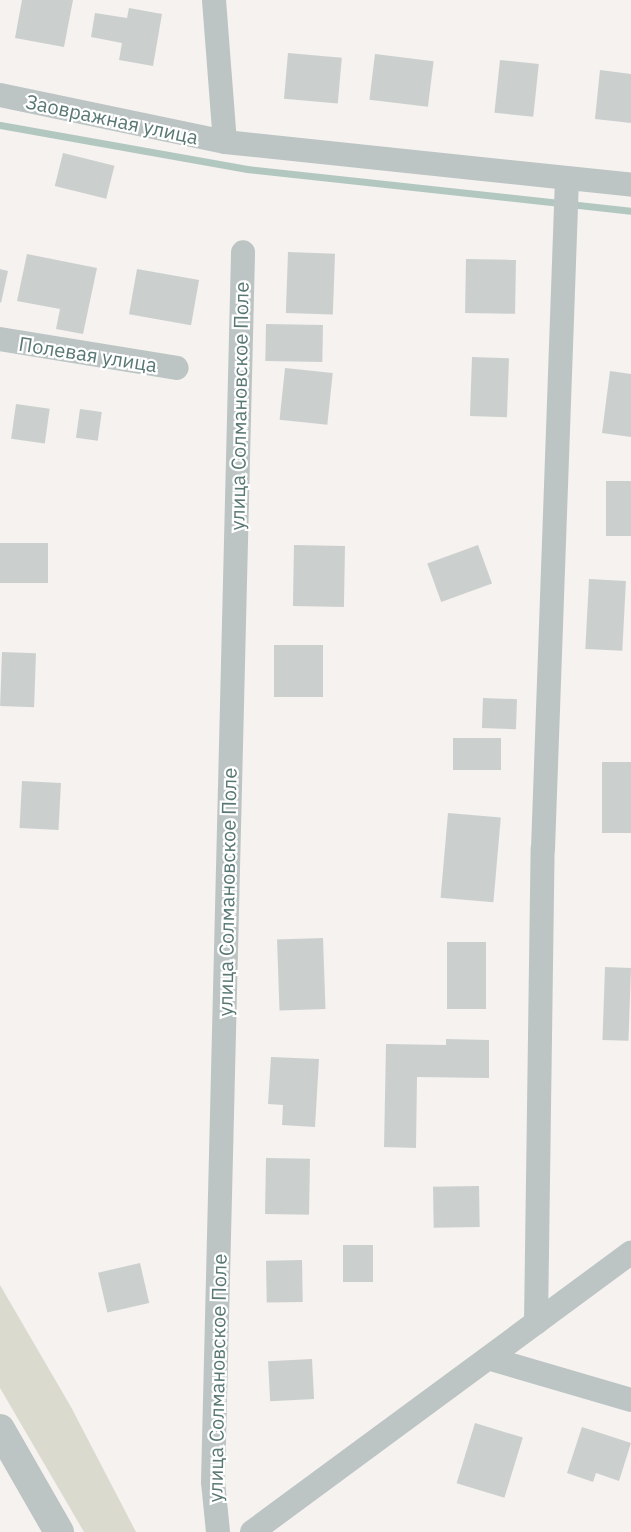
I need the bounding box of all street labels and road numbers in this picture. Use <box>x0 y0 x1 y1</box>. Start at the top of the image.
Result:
street label: Заовражная улица <box>24 89 200 149</box>
street label: улица Солмановское Поле <box>225 282 253 530</box>
street label: Полевая улица <box>17 331 159 377</box>
street label: улица Солмановское Поле <box>213 768 241 1016</box>
street label: улица Солмановское Поле <box>203 1254 231 1502</box>

